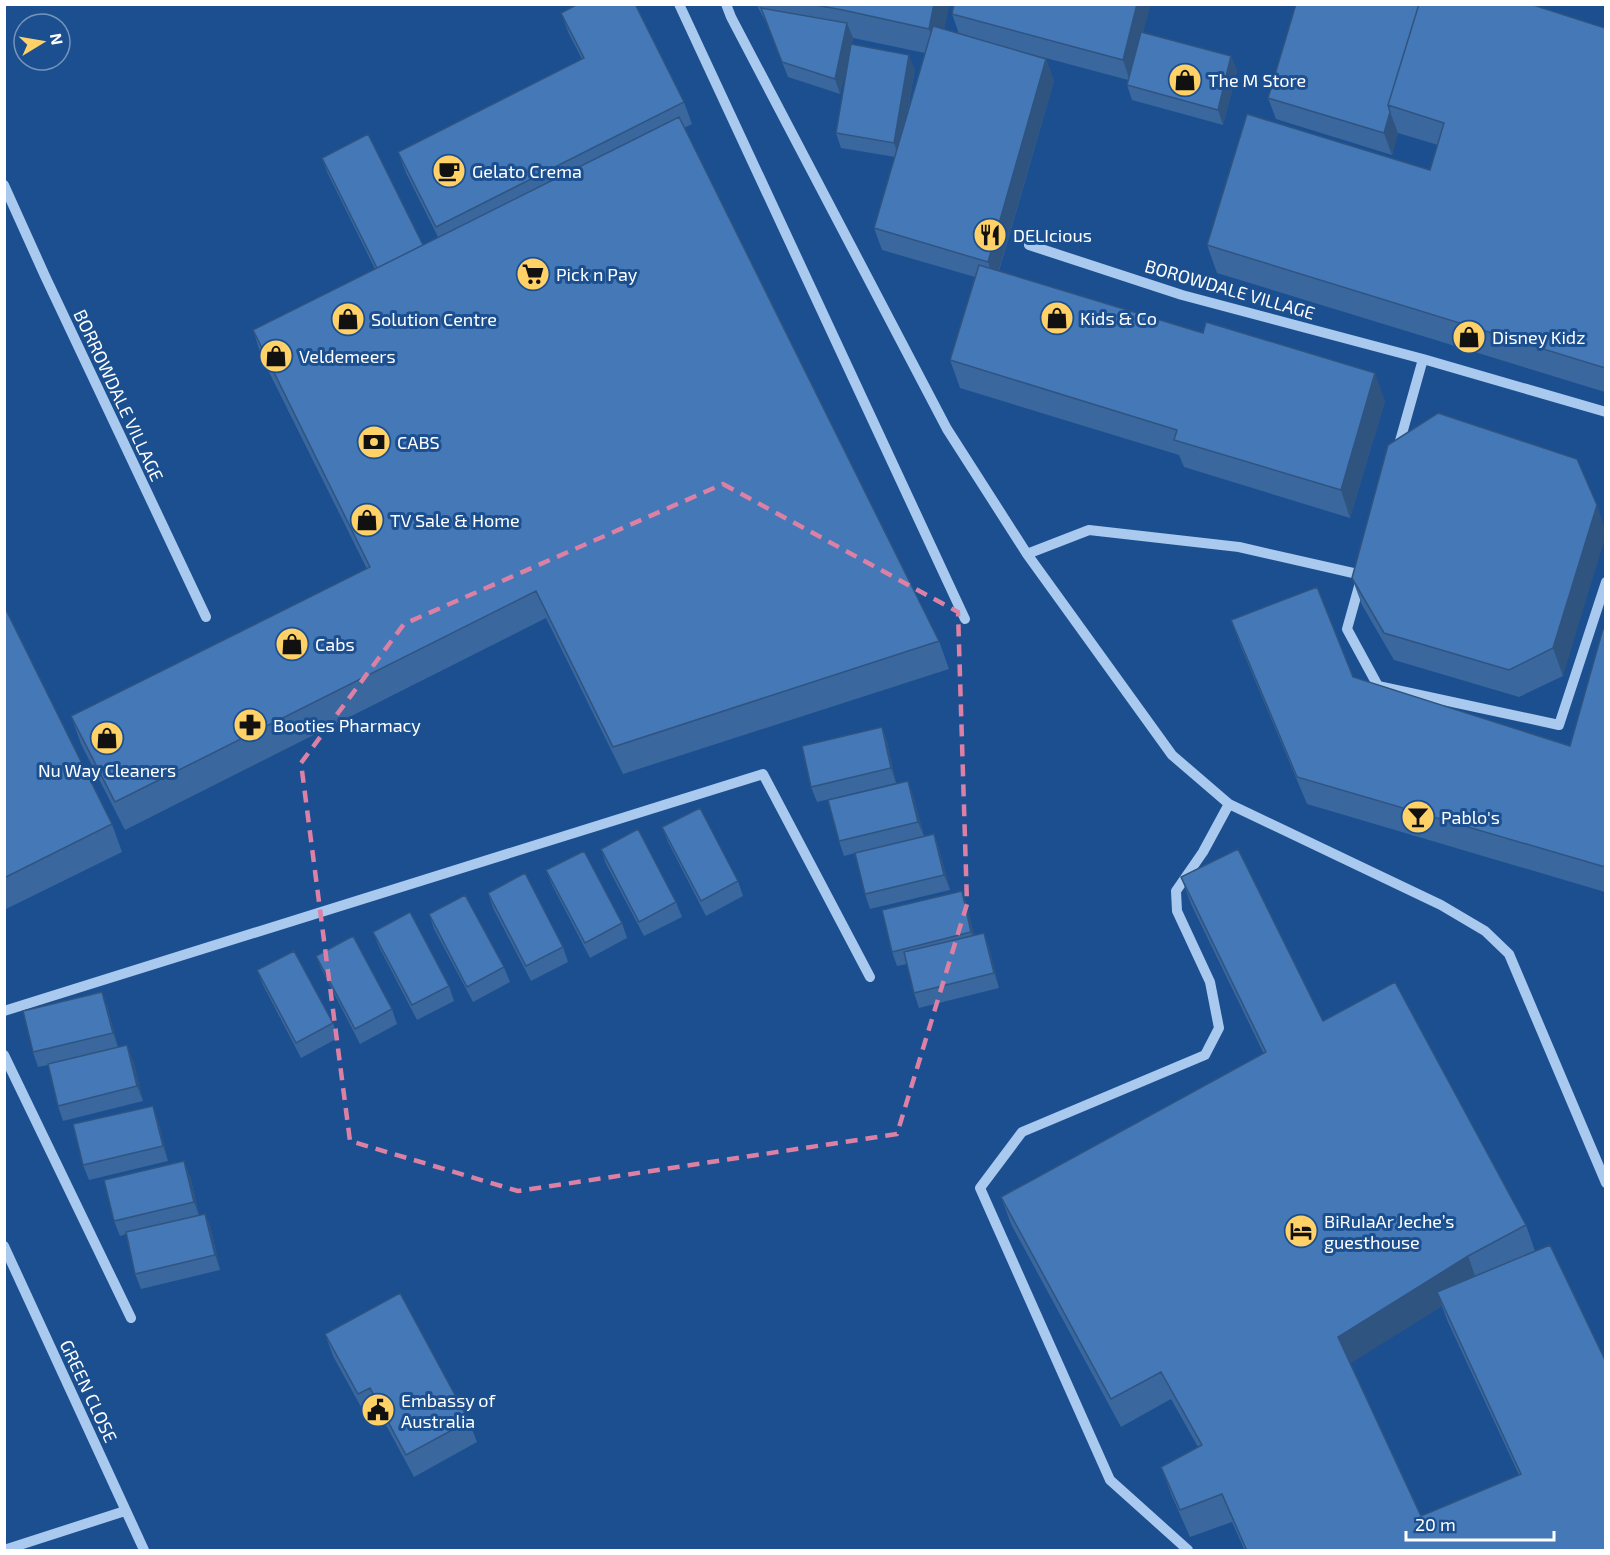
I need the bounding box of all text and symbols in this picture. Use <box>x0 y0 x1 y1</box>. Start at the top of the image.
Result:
north arrow <box>12 12 72 72</box>
text: N <box>47 32 68 47</box>
shop icon: The M Store <box>1167 62 1203 98</box>
place label: The M Store <box>1208 69 1306 91</box>
cafe icon: Gelato Crema <box>431 153 467 189</box>
place label: Gelato Crema <box>472 160 582 182</box>
restaurant icon: DELIcious <box>972 217 1008 253</box>
place label: DELIcious <box>1013 224 1092 246</box>
street label: BOROWDALE VILLAGE <box>1142 254 1318 324</box>
supermarket icon: Pick n Pay <box>515 256 551 292</box>
place label: Pick n Pay <box>556 263 638 285</box>
shop icon: Kids & Co <box>1039 300 1075 336</box>
shop icon: Solution Centre <box>330 301 366 337</box>
street label: BORROWDALE VILLAGE <box>69 306 169 484</box>
place label: Kids & Co <box>1080 307 1157 329</box>
place label: Solution Centre <box>371 308 497 330</box>
shop icon: Disney Kidz <box>1451 319 1487 355</box>
place label: Disney Kidz <box>1492 326 1585 348</box>
shop icon: Veldemeers <box>258 338 294 374</box>
place label: Veldemeers <box>299 345 396 367</box>
bank icon: CABS <box>356 424 392 460</box>
place label: CABS <box>397 431 440 453</box>
shop icon: TV Sale & Home <box>349 502 385 538</box>
place label: TV Sale & Home <box>390 509 520 531</box>
shop icon: Cabs <box>274 626 310 662</box>
place label: Cabs <box>315 633 355 655</box>
pharmacy icon: Booties Pharmacy <box>232 707 268 743</box>
place label: Booties Pharmacy <box>273 714 421 736</box>
shop icon: Nu Way Cleaners <box>89 720 125 756</box>
place label: Nu Way Cleaners <box>38 759 176 781</box>
bar icon: Pablo's <box>1400 799 1436 835</box>
place label: Pablo's <box>1441 806 1500 828</box>
place label: BiRuIaAr Jeche’s guesthouse <box>1324 1210 1455 1253</box>
hotel icon: BiRuIaAr Jeche’s guesthouse <box>1283 1213 1319 1249</box>
street label: GREEN CLOSE <box>56 1336 122 1446</box>
place label: Embassy of Australia <box>401 1389 497 1432</box>
public building icon: Embassy of Australia <box>360 1392 396 1428</box>
scale bar <box>1406 1504 1554 1542</box>
text: 20 m <box>1415 1513 1456 1535</box>

